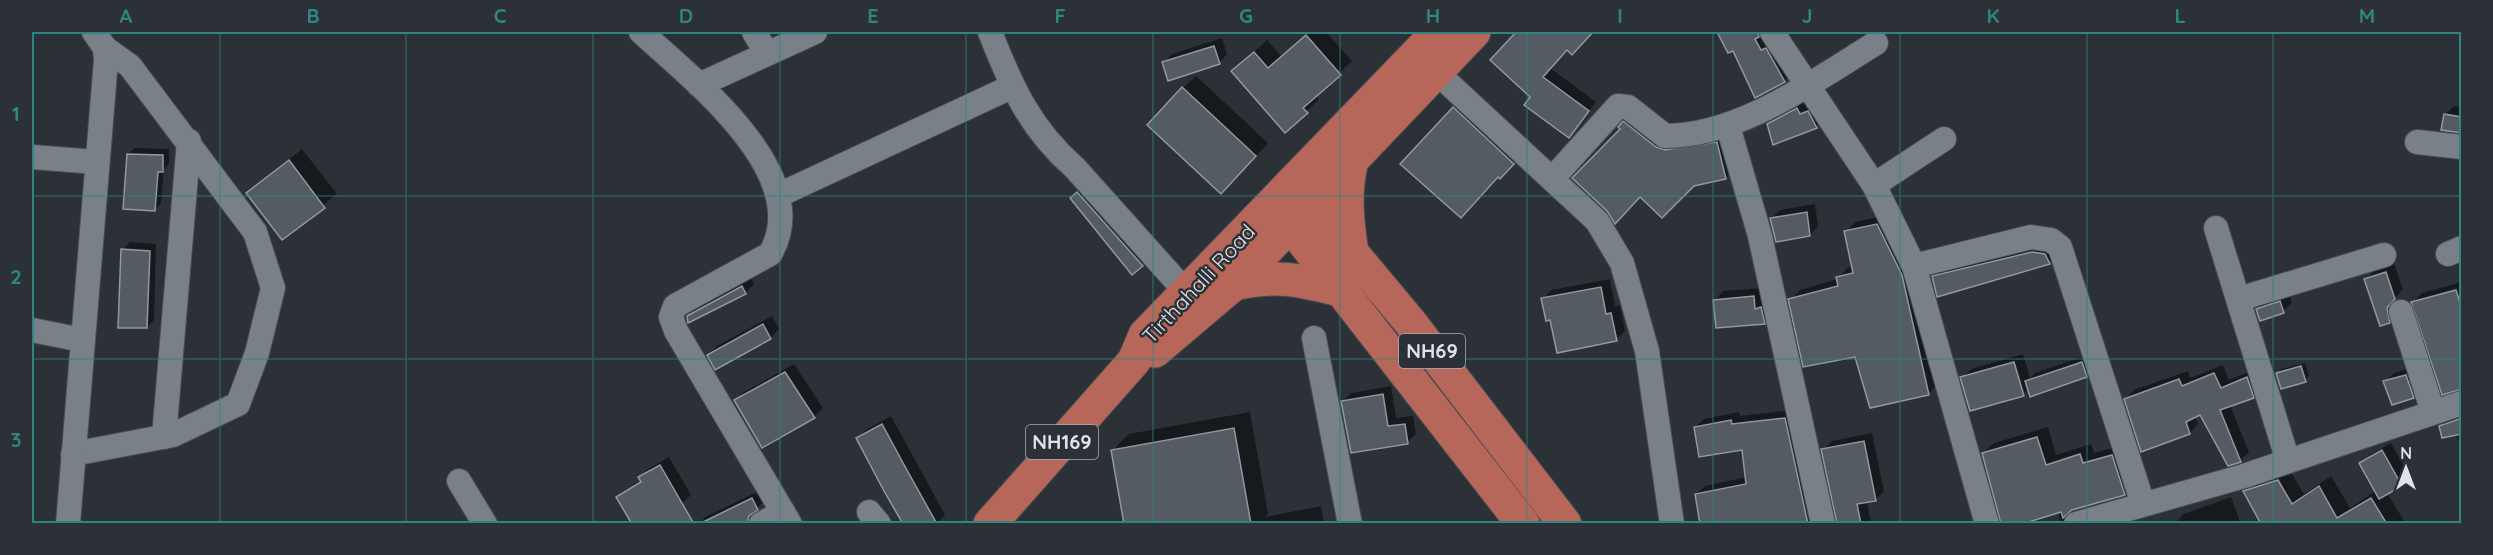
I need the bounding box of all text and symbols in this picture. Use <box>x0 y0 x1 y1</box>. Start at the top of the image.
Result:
text: A <box>120 3 133 28</box>
text: B <box>306 3 320 28</box>
text: C <box>494 3 507 28</box>
text: D <box>679 3 693 28</box>
text: E <box>867 3 879 28</box>
text: F <box>1054 3 1066 28</box>
text: G <box>1239 3 1253 28</box>
text: H <box>1426 3 1440 28</box>
text: I <box>1617 3 1623 28</box>
text: J <box>1801 3 1813 28</box>
text: K <box>1986 3 2000 28</box>
text: L <box>2174 3 2186 28</box>
text: M <box>2359 3 2375 28</box>
text: 1 <box>12 101 20 126</box>
street label: Tirthahalli Road <box>1136 218 1260 348</box>
text: 2 <box>10 264 22 289</box>
road number: NH69 <box>1399 334 1465 368</box>
road number: NH169 <box>1026 425 1098 459</box>
text: 3 <box>11 427 21 452</box>
north arrow <box>2376 438 2436 498</box>
text: N <box>2400 443 2412 463</box>

